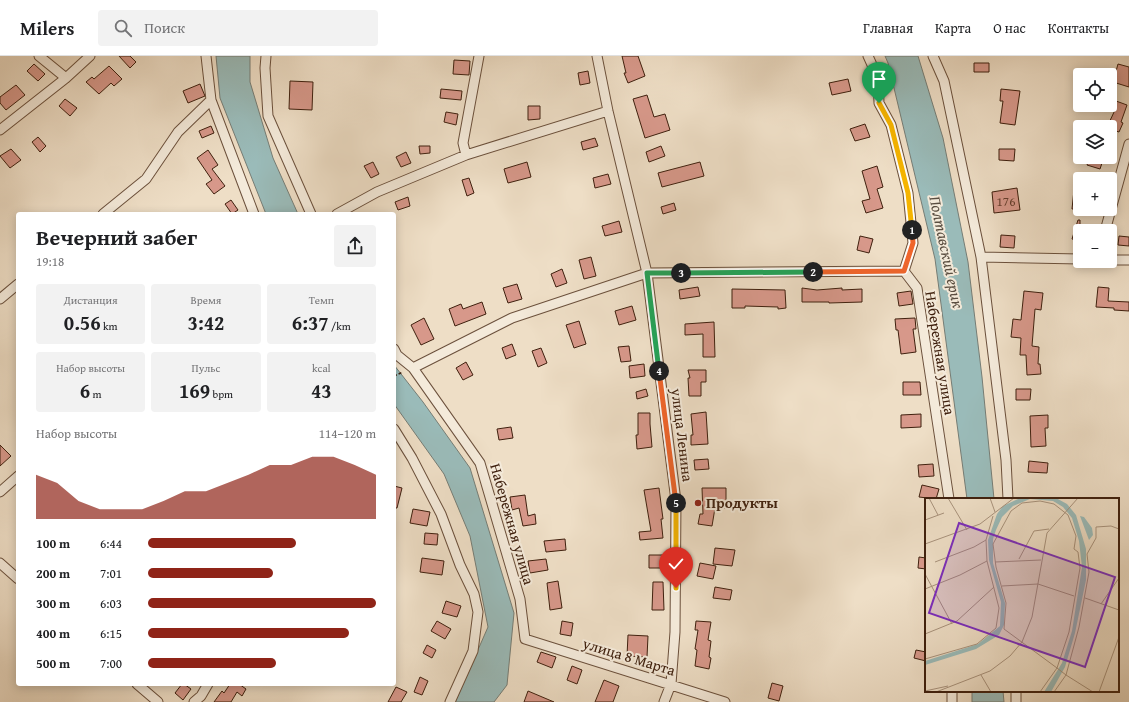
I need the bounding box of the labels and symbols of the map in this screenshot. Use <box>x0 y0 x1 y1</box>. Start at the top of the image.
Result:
pin <box>862 62 896 103</box>
house number: 176 <box>997 192 1015 211</box>
water label: Полтавский ерик <box>923 194 971 311</box>
pin: 1 <box>902 220 922 240</box>
pin: 2 <box>803 262 823 282</box>
pin: 3 <box>671 263 691 283</box>
street label: Набережная улица <box>920 289 961 417</box>
pin: 4 <box>649 361 669 381</box>
street label: улица Ленина <box>666 386 699 484</box>
street label: Набережная улица <box>485 461 540 588</box>
place label: Продукты <box>706 492 778 513</box>
pin: 5 <box>666 493 686 513</box>
marker: Продукты <box>693 498 703 508</box>
inset map <box>925 498 1119 692</box>
pin <box>659 547 693 588</box>
street label: улица 8 Марта <box>579 632 679 681</box>

